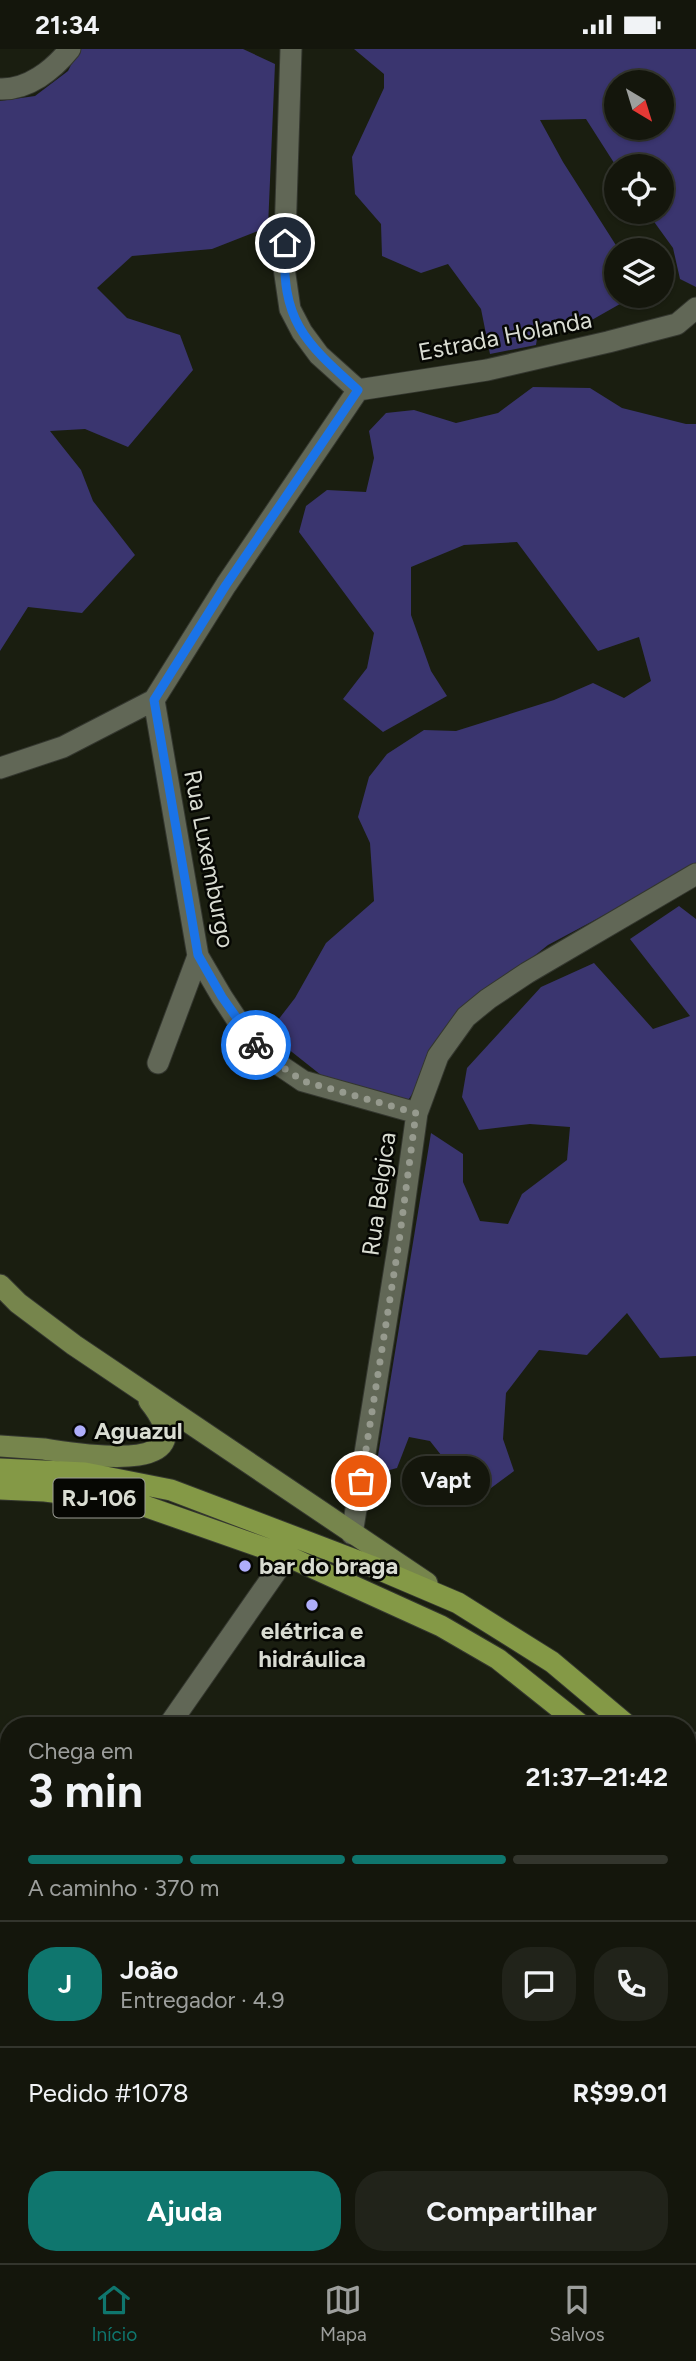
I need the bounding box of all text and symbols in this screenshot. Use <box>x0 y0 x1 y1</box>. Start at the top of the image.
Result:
text: 21:34 <box>35 9 100 41</box>
north arrow <box>604 70 674 140</box>
map controls <box>604 70 674 308</box>
button: locate <box>604 154 674 224</box>
pin <box>255 213 315 273</box>
icon: home <box>266 224 304 262</box>
button: layers <box>604 238 674 308</box>
street label: Estrada Holanda <box>416 304 594 367</box>
street label: Rua Luxemburgo <box>178 767 241 950</box>
courier <box>221 1010 291 1080</box>
icon: bike <box>237 1026 275 1064</box>
street label: Rua Belgica <box>355 1130 402 1258</box>
place label: Aguazul <box>94 1416 183 1445</box>
marker: Aguazul <box>72 1423 88 1439</box>
pin <box>331 1451 391 1511</box>
callout: Vapt <box>403 1457 490 1505</box>
icon: bag <box>342 1462 380 1500</box>
text: Vapt <box>420 1466 472 1494</box>
road number: RJ-106 <box>54 1479 144 1517</box>
place label: bar do braga <box>259 1551 398 1580</box>
marker: bar do braga <box>237 1558 253 1574</box>
marker: elétrica e hidráulica <box>304 1597 320 1613</box>
place label: elétrica e hidráulica <box>258 1616 366 1673</box>
text: Chega em <box>28 1737 133 1765</box>
text: 21:37–21:42 <box>526 1761 668 1793</box>
text: 3 min <box>28 1763 143 1819</box>
text: A caminho · 370 m <box>28 1874 219 1902</box>
button: chat <box>502 1947 576 2021</box>
button: phone <box>594 1947 668 2021</box>
text: João <box>120 1954 178 1986</box>
text: J <box>58 1968 72 2000</box>
text: Entregador · 4.9 <box>120 1986 285 2014</box>
text: Pedido #1078 <box>28 2077 189 2109</box>
text: R$99.01 <box>572 2077 668 2109</box>
button: Ajuda <box>28 2171 341 2251</box>
button: Compartilhar <box>355 2171 668 2251</box>
tab: Início <box>91 2281 137 2346</box>
tab: Mapa <box>320 2281 367 2346</box>
tab: Salvos <box>550 2281 605 2346</box>

